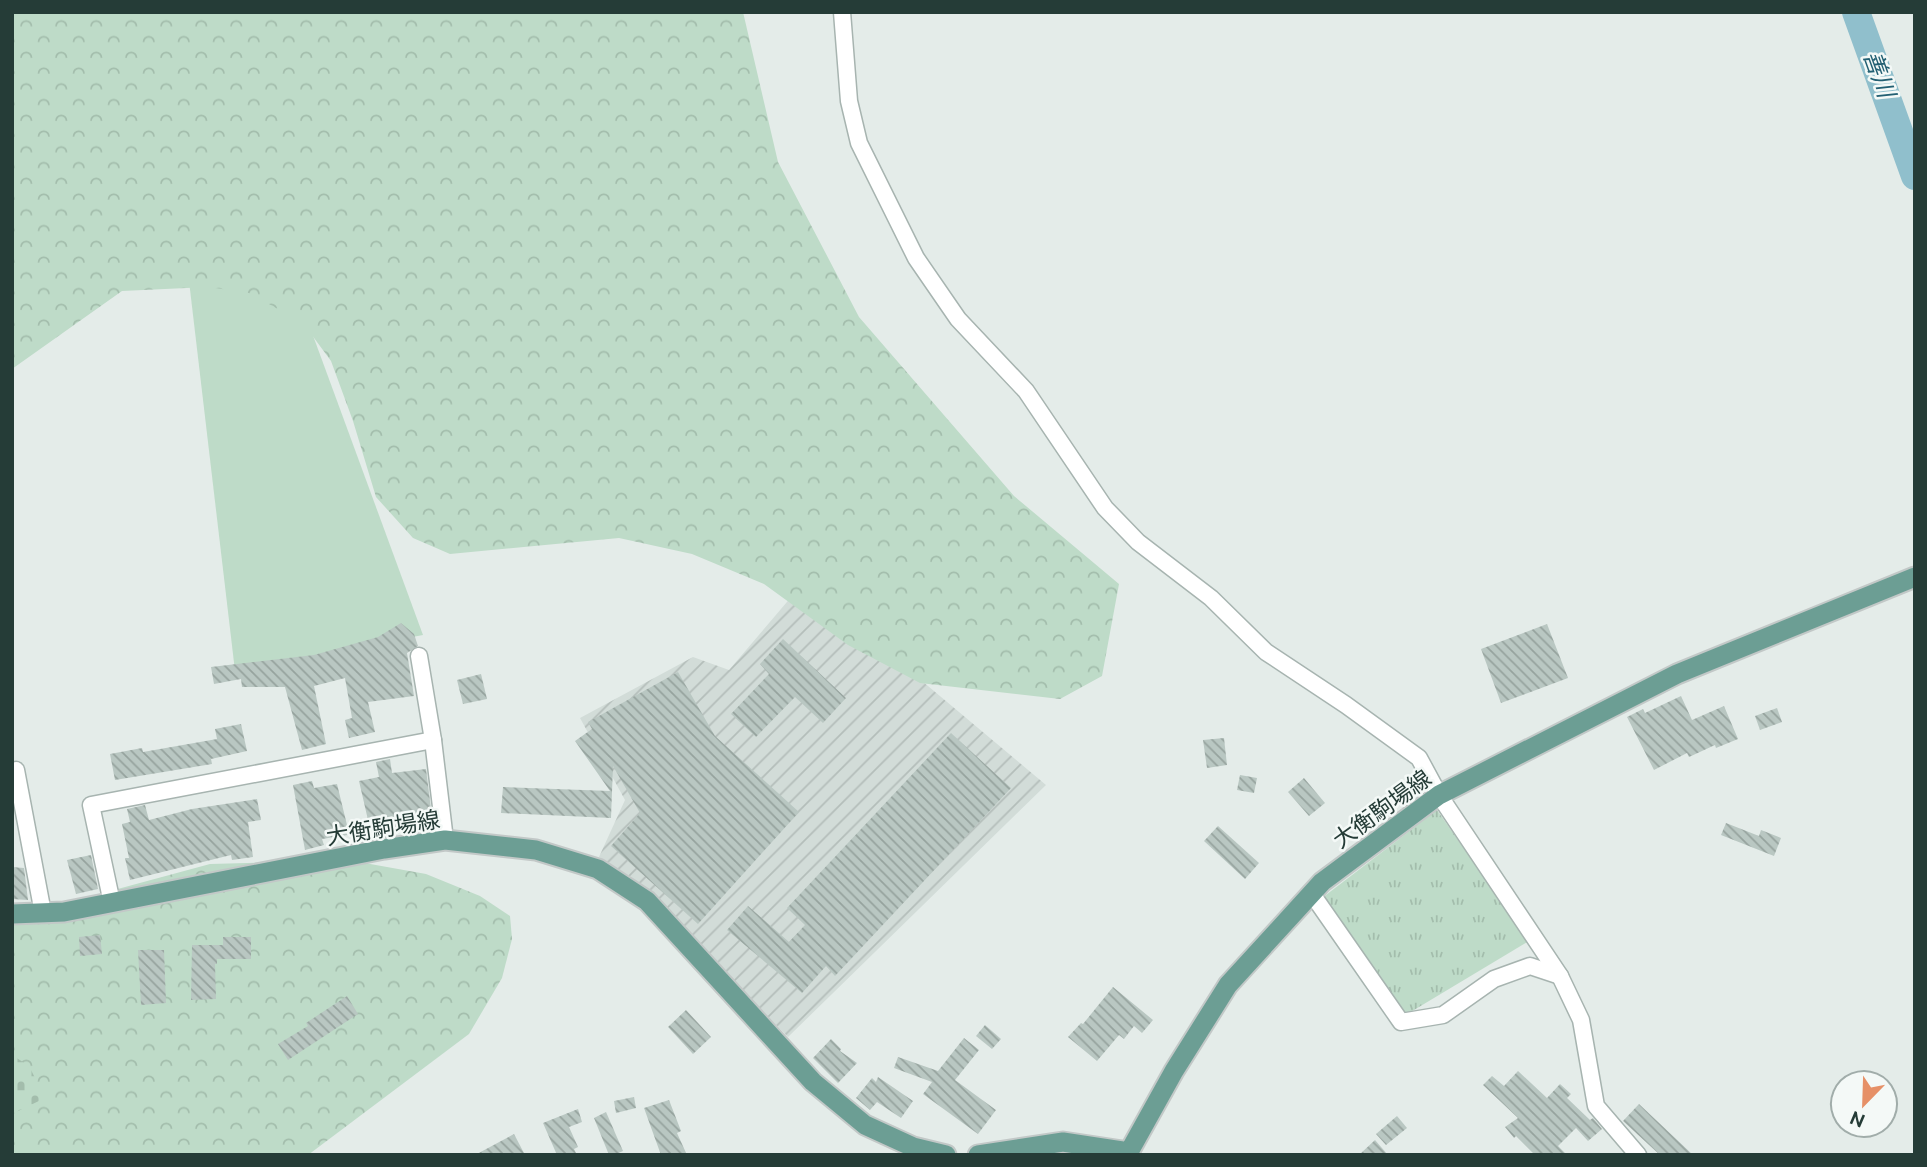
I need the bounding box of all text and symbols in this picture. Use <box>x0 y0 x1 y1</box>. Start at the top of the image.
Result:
water label: 善川 <box>1859 47 1901 104</box>
street label: 大衡駒場線 <box>1328 765 1436 853</box>
street label: 大衡駒場線 <box>324 806 442 849</box>
north arrow <box>1829 1069 1899 1139</box>
text: N <box>1847 1107 1868 1133</box>

